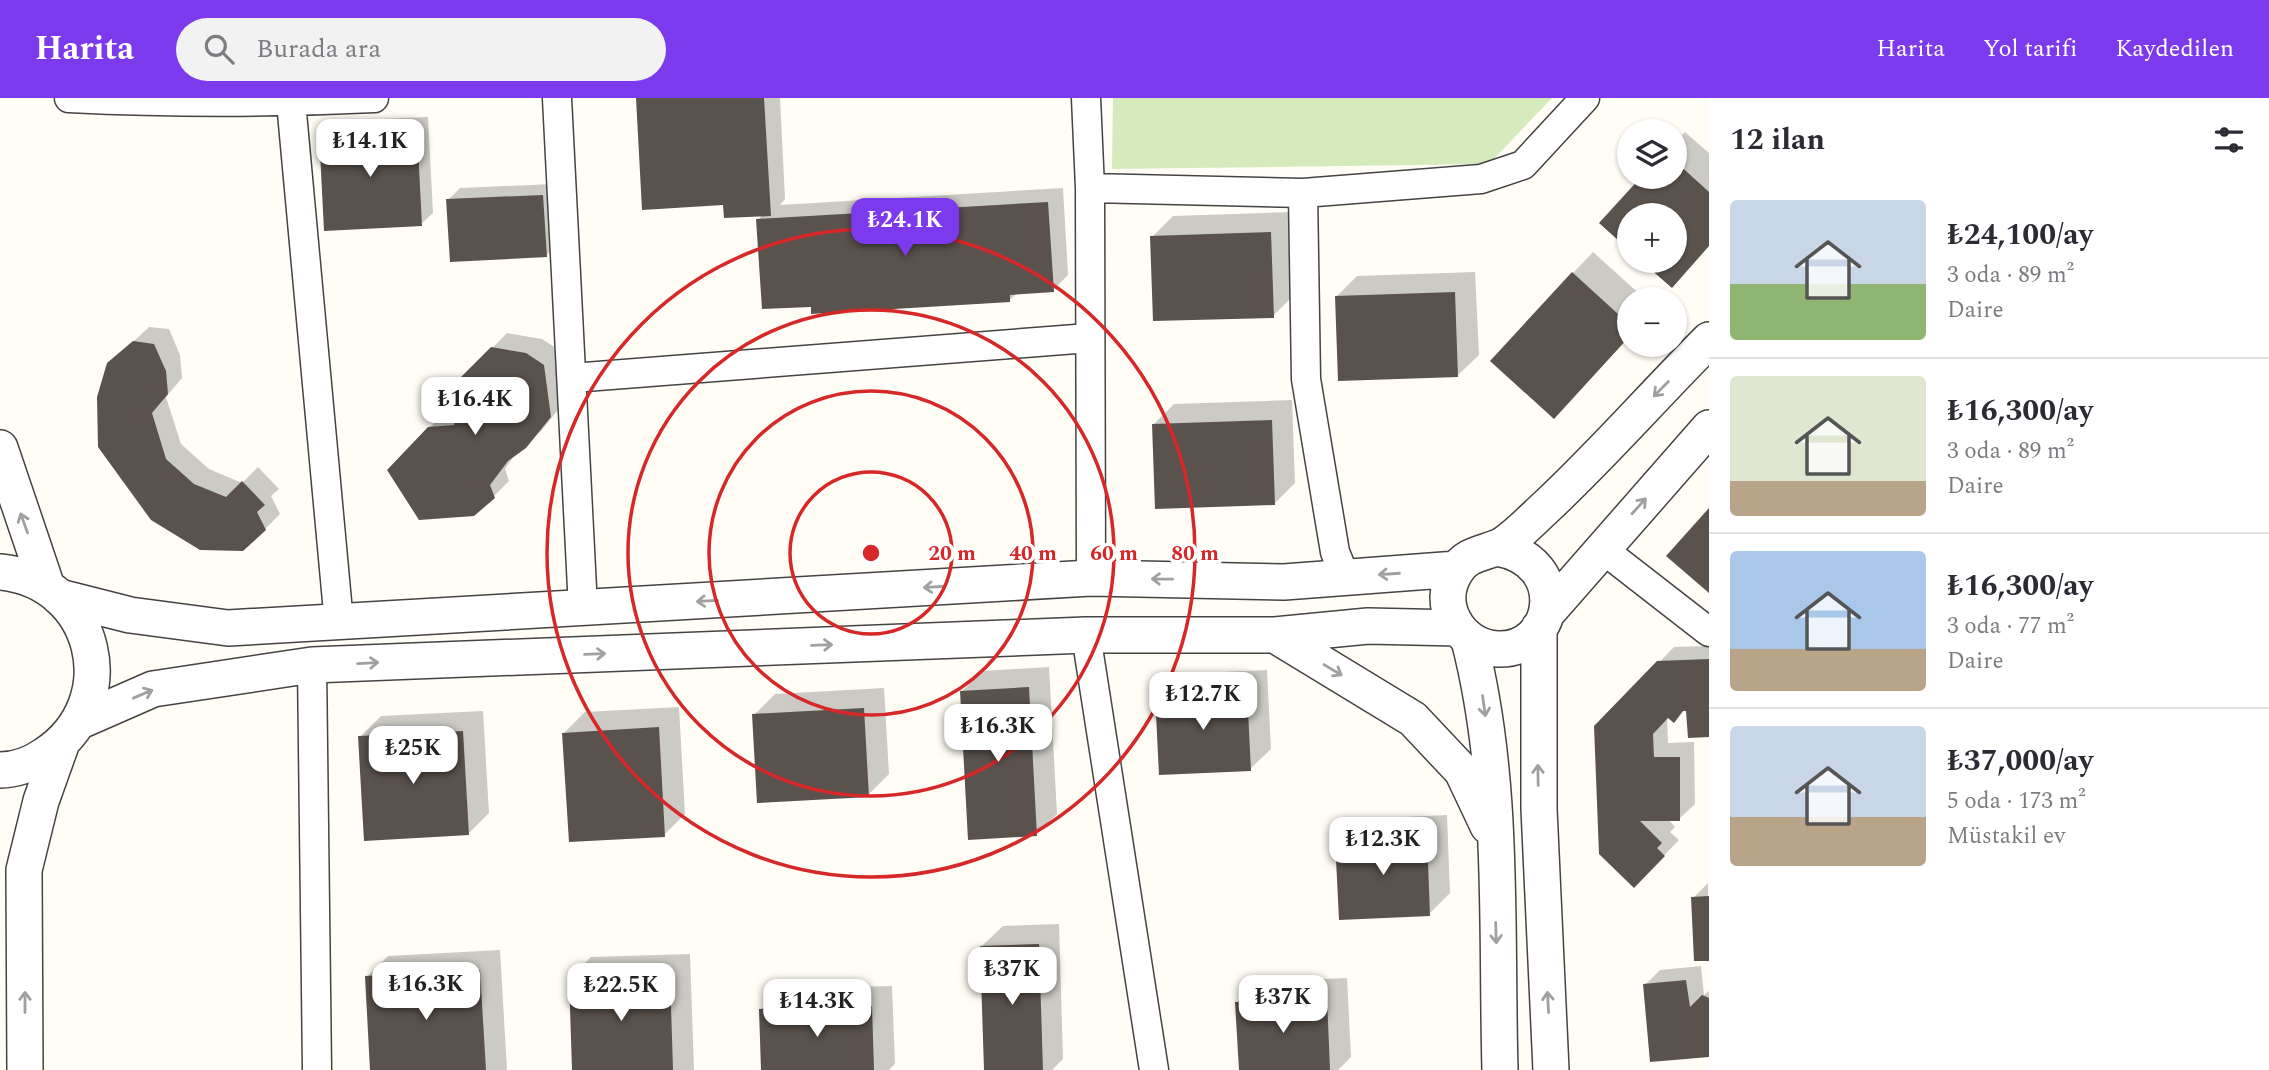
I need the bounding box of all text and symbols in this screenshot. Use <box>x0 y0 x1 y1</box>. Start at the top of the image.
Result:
search box <box>176 18 666 81</box>
text: Harita <box>35 24 134 74</box>
text: Burada ara <box>256 29 381 69</box>
icon: search <box>200 30 238 68</box>
text: Harita <box>1876 31 1945 67</box>
text: Yol tarifi <box>1983 31 2077 67</box>
text: Kaydedilen <box>2115 31 2234 67</box>
text: 12 ilan <box>1730 117 1825 163</box>
map controls <box>1617 119 1687 357</box>
button: layers <box>1617 119 1687 189</box>
pin: ₺14.1K <box>313 120 427 179</box>
icon: filters <box>2210 121 2248 159</box>
text: ₺14.1K <box>332 124 408 159</box>
pin: ₺24.1K <box>848 198 962 258</box>
text: ₺24.1K <box>867 203 943 238</box>
button: + <box>1617 203 1687 273</box>
text: ₺24,100/ay <box>1947 212 2093 258</box>
icon: home <box>1786 228 1870 312</box>
text: 3 oda · 89 m² <box>1947 258 2074 293</box>
button: − <box>1617 287 1687 357</box>
text: Daire <box>1947 293 2004 328</box>
pin: ₺16.4K <box>418 378 532 437</box>
one-way arrow <box>1652 380 1669 397</box>
text: ₺16.4K <box>437 382 513 417</box>
text: ₺16,300/ay <box>1947 388 2093 434</box>
icon: home <box>1786 404 1870 488</box>
text: 3 oda · 89 m² <box>1947 434 2074 469</box>
text: Daire <box>1947 469 2004 504</box>
one-way arrow <box>1631 498 1647 516</box>
one-way arrow <box>17 513 30 535</box>
text: 20 m <box>928 538 976 570</box>
text: 40 m <box>1009 538 1057 570</box>
text: 60 m <box>1090 538 1138 570</box>
text: 80 m <box>1171 538 1219 570</box>
centre of rings <box>859 541 883 565</box>
text: ₺16,300/ay <box>1947 563 2093 609</box>
one-way arrow <box>1378 568 1401 581</box>
one-way arrow <box>1150 573 1173 586</box>
icon: home <box>1786 579 1870 663</box>
one-way arrow <box>923 581 946 594</box>
one-way arrow <box>696 594 719 607</box>
text: 3 oda · 77 m² <box>1947 609 2074 644</box>
one-way arrow <box>811 639 834 652</box>
text: Daire <box>1947 644 2004 679</box>
one-way arrow <box>583 647 606 661</box>
one-way arrow <box>356 656 379 669</box>
one-way arrow <box>1323 664 1343 678</box>
pin: ₺12.7K <box>1146 672 1260 732</box>
text: ₺12.7K <box>1165 677 1241 712</box>
one-way arrow <box>132 687 153 700</box>
one-way arrow <box>1478 694 1491 717</box>
pin: ₺16.3K <box>941 704 1055 764</box>
text: ₺16.3K <box>960 709 1036 744</box>
pin: ₺25K <box>372 726 454 786</box>
text: ₺25K <box>385 731 441 766</box>
text: ₺37,000/ay <box>1947 738 2093 784</box>
icon: home <box>1786 754 1870 838</box>
one-way arrow <box>1532 763 1545 786</box>
text: 5 oda · 173 m² <box>1947 784 2085 819</box>
pin: ₺12.3K <box>1326 818 1440 877</box>
text: Müstakil ev <box>1947 819 2065 854</box>
text: ₺12.3K <box>1345 822 1421 857</box>
one-way arrow <box>1490 921 1503 944</box>
pin: ₺37K <box>971 948 1053 1007</box>
text: ₺37K <box>984 952 1040 987</box>
pin: ₺16.3K <box>369 962 483 1022</box>
pin: ₺22.5K <box>564 964 678 1023</box>
text: ₺16.3K <box>388 967 464 1002</box>
text: ₺22.5K <box>583 968 659 1003</box>
pin: ₺37K <box>1242 976 1324 1035</box>
pin: ₺14.3K <box>760 979 874 1039</box>
text: ₺37K <box>1255 980 1311 1015</box>
text: ₺14.3K <box>779 984 855 1019</box>
one-way arrow <box>18 991 32 1014</box>
one-way arrow <box>1542 991 1555 1014</box>

